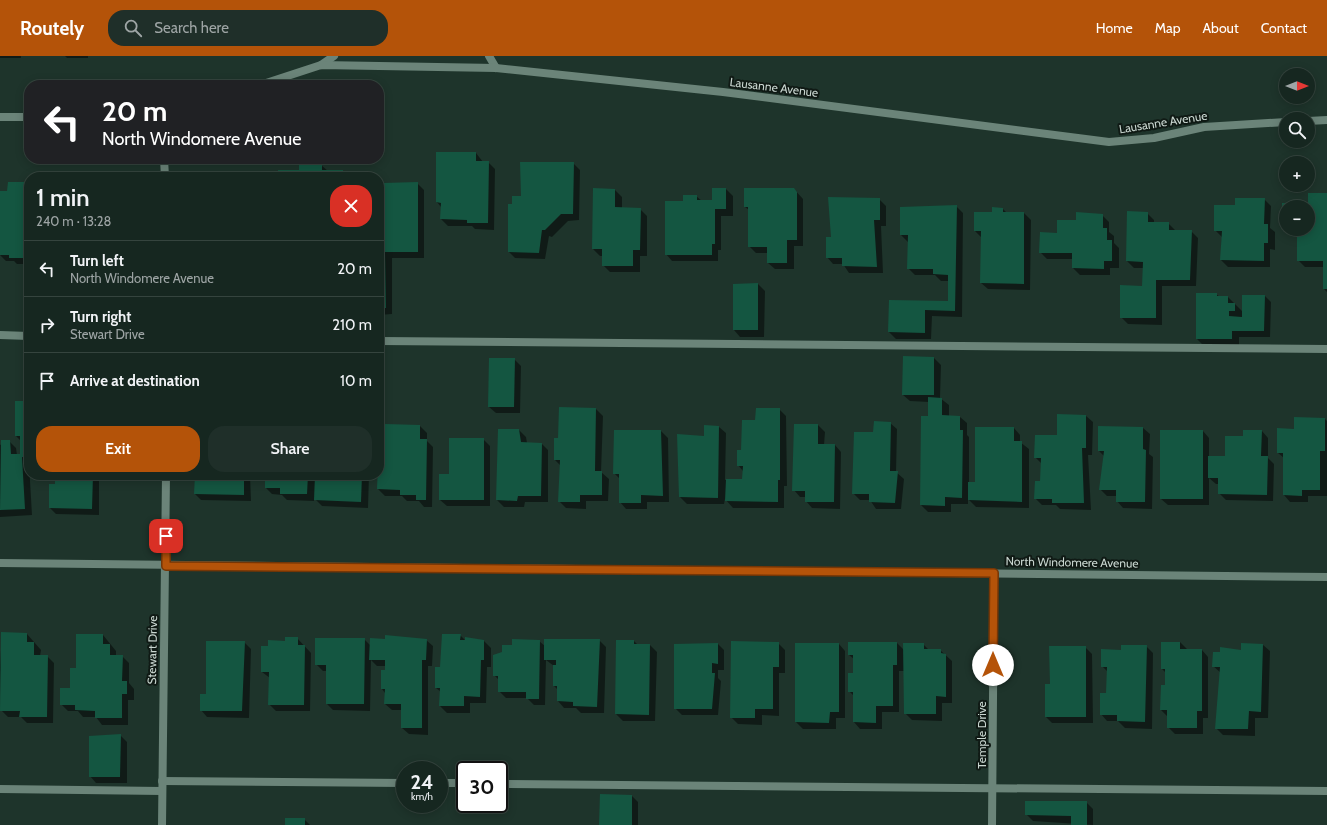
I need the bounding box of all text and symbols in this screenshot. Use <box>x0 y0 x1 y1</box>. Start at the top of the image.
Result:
search box <box>108 10 388 46</box>
text: Routely <box>20 17 84 40</box>
icon: search <box>122 17 144 39</box>
text: Search here <box>154 19 229 37</box>
text: Home <box>1096 19 1133 37</box>
text: Map <box>1155 19 1180 37</box>
text: About <box>1202 19 1239 37</box>
text: Contact <box>1261 19 1307 37</box>
north arrow <box>1279 68 1315 104</box>
map controls <box>1279 68 1315 236</box>
street label: Lausanne Avenue <box>729 74 819 100</box>
text: 20 m <box>102 94 167 128</box>
icon: left <box>36 96 88 148</box>
street label: Lausanne Avenue <box>1118 108 1208 136</box>
button: search <box>1279 112 1315 148</box>
text: North Windomere Avenue <box>102 128 301 150</box>
button: + <box>1279 156 1315 192</box>
text: 1 min <box>36 183 90 212</box>
button: close <box>330 185 372 227</box>
button: − <box>1279 200 1315 236</box>
text: 240 m · 13:28 <box>36 213 111 229</box>
text: Turn left <box>70 252 124 270</box>
icon: left <box>36 258 58 280</box>
text: 20 m <box>337 260 372 278</box>
text: North Windomere Avenue <box>70 270 214 286</box>
text: Turn right <box>70 308 131 326</box>
icon: right <box>36 314 58 336</box>
text: 210 m <box>332 316 372 334</box>
text: Stewart Drive <box>70 326 145 342</box>
icon: arrive <box>36 370 58 392</box>
text: Arrive at destination <box>70 372 200 390</box>
text: 10 m <box>340 372 372 390</box>
button: Exit <box>36 426 200 472</box>
button: Share <box>208 426 372 472</box>
pin <box>149 519 183 553</box>
icon: arrive <box>155 525 177 547</box>
street label: North Windomere Avenue <box>1005 553 1139 571</box>
street label: Stewart Drive <box>144 615 160 685</box>
position arrow <box>972 644 1014 686</box>
street label: Temple Drive <box>974 701 989 769</box>
speed limit sign: 30 <box>456 761 508 813</box>
text: 24 <box>411 770 434 794</box>
text: km/h <box>411 790 433 803</box>

